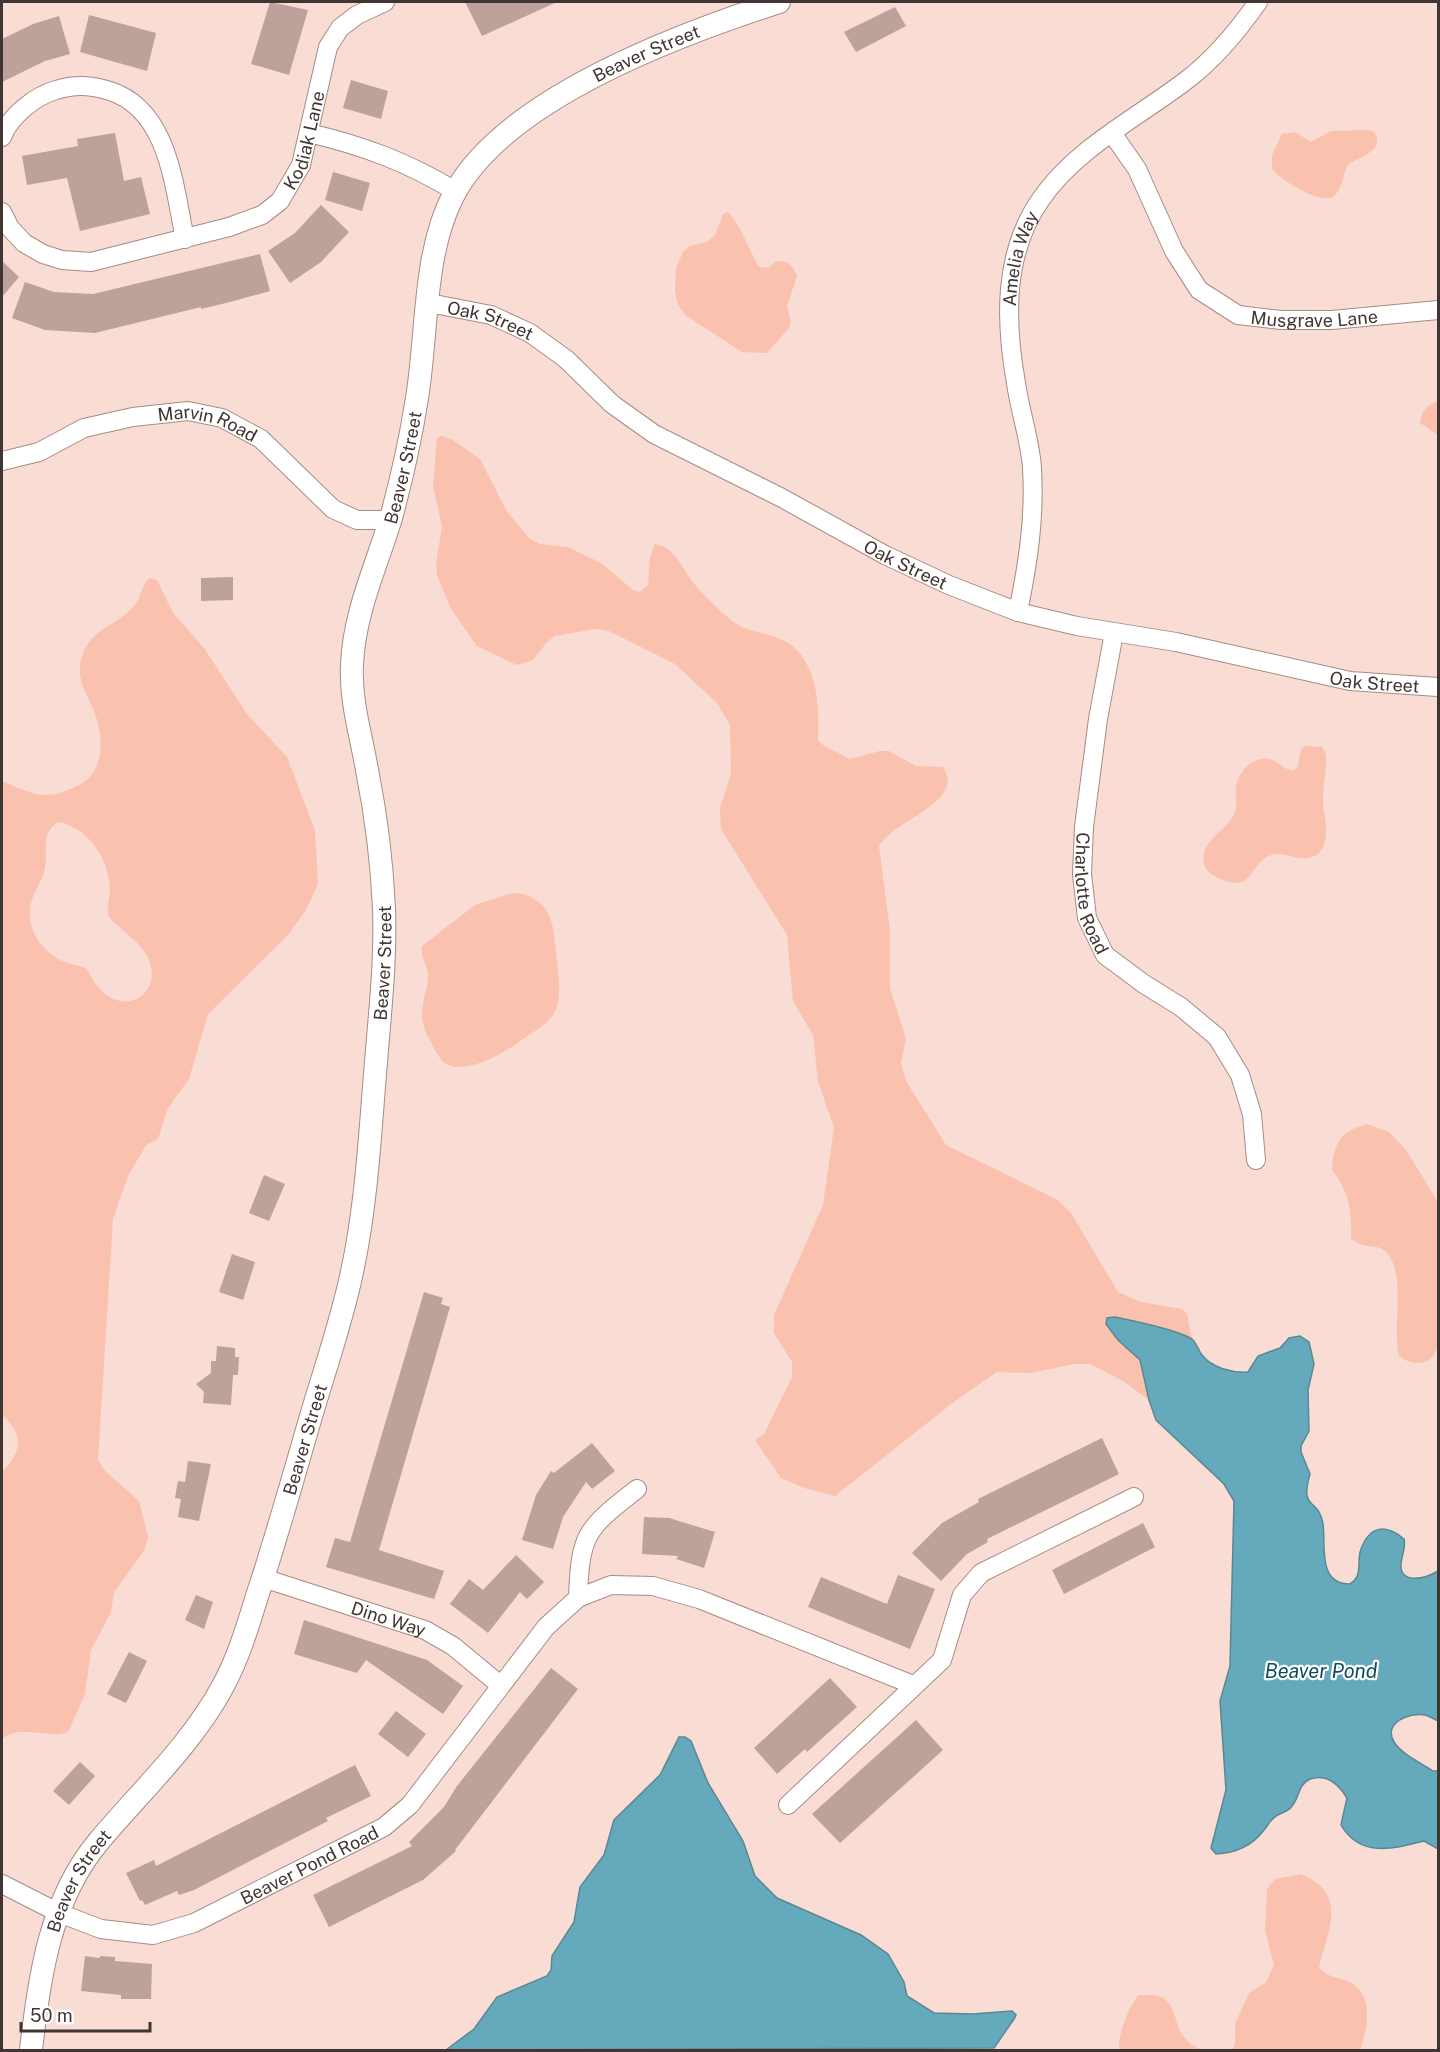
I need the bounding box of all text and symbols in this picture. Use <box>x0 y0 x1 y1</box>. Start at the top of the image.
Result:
street label: Beaver Street <box>589 20 703 86</box>
street label: Kodiak Lane <box>279 89 328 193</box>
street label: Amelia Way <box>999 207 1042 307</box>
street label: Oak Street <box>446 296 537 344</box>
street label: Musgrave Lane <box>1250 305 1379 331</box>
street label: Marvin Road <box>156 400 261 446</box>
street label: Beaver Street <box>379 409 425 526</box>
street label: Oak Street <box>860 535 951 593</box>
street label: Oak Street <box>1328 666 1420 696</box>
street label: Charlotte Road <box>1071 832 1113 957</box>
street label: Beaver Street <box>369 905 395 1021</box>
street label: Beaver Street <box>278 1381 331 1498</box>
street label: Dino Way <box>349 1597 429 1640</box>
water label: Beaver Pond <box>1265 1659 1378 1683</box>
street label: Beaver Pond Road <box>237 1821 382 1908</box>
street label: Beaver Street <box>42 1825 115 1935</box>
scale bar <box>21 1995 150 2033</box>
text: 50 m <box>30 2005 73 2026</box>

